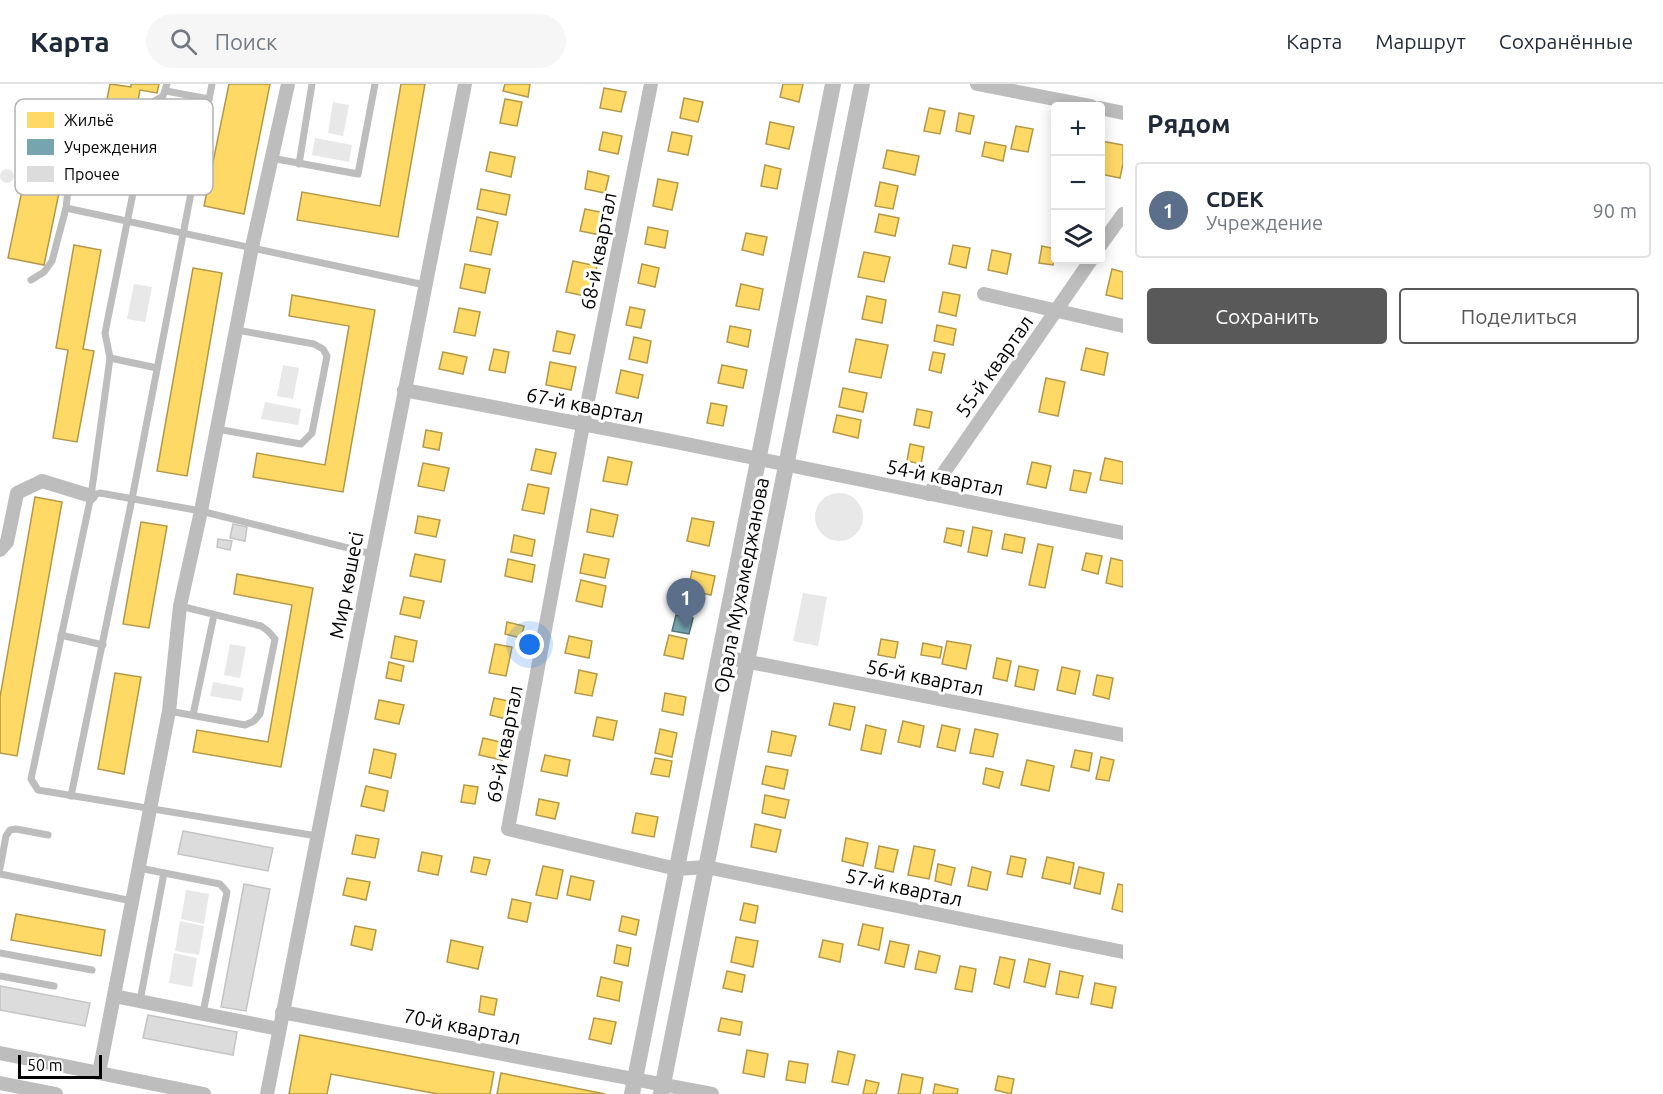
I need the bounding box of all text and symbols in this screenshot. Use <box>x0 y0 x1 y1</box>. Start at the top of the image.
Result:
search box <box>146 14 566 68</box>
icon: search <box>167 25 200 58</box>
text: Карта <box>30 26 110 57</box>
text: Поиск <box>215 29 277 54</box>
text: Карта <box>1286 29 1342 53</box>
text: Маршрут <box>1375 29 1466 53</box>
text: Сохранённые <box>1499 29 1633 53</box>
legend <box>15 99 213 195</box>
map controls <box>1051 102 1105 264</box>
button: + <box>1051 102 1105 156</box>
text: Рядом <box>1147 109 1231 138</box>
text: Жильё <box>64 111 114 129</box>
text: Учреждения <box>64 138 157 156</box>
button: − <box>1051 156 1105 210</box>
text: Прочее <box>64 165 120 183</box>
text: CDEK <box>1206 186 1264 211</box>
street label: 68-й квартал <box>575 190 621 312</box>
text: 1 <box>1163 199 1174 222</box>
text: 90 m <box>1593 199 1637 222</box>
button: layers <box>1051 210 1105 264</box>
text: Учреждение <box>1206 211 1323 234</box>
button: Сохранить <box>1147 288 1387 344</box>
button: Поделиться <box>1399 288 1639 344</box>
street label: 55-й квартал <box>950 311 1038 421</box>
street label: 67-й квартал <box>524 382 646 428</box>
street label: 54-й квартал <box>884 454 1006 500</box>
street label: Орала Мухамеджанова <box>709 475 773 695</box>
street label: Мир көшесі <box>324 530 368 640</box>
pin: 1 <box>666 578 706 628</box>
your location <box>515 630 544 659</box>
street label: 56-й квартал <box>864 654 986 700</box>
street label: 69-й квартал <box>481 683 527 805</box>
street label: 57-й квартал <box>843 863 965 911</box>
street label: 70-й квартал <box>401 1003 523 1049</box>
scale bar <box>18 1052 102 1080</box>
text: 50 m <box>27 1056 63 1074</box>

